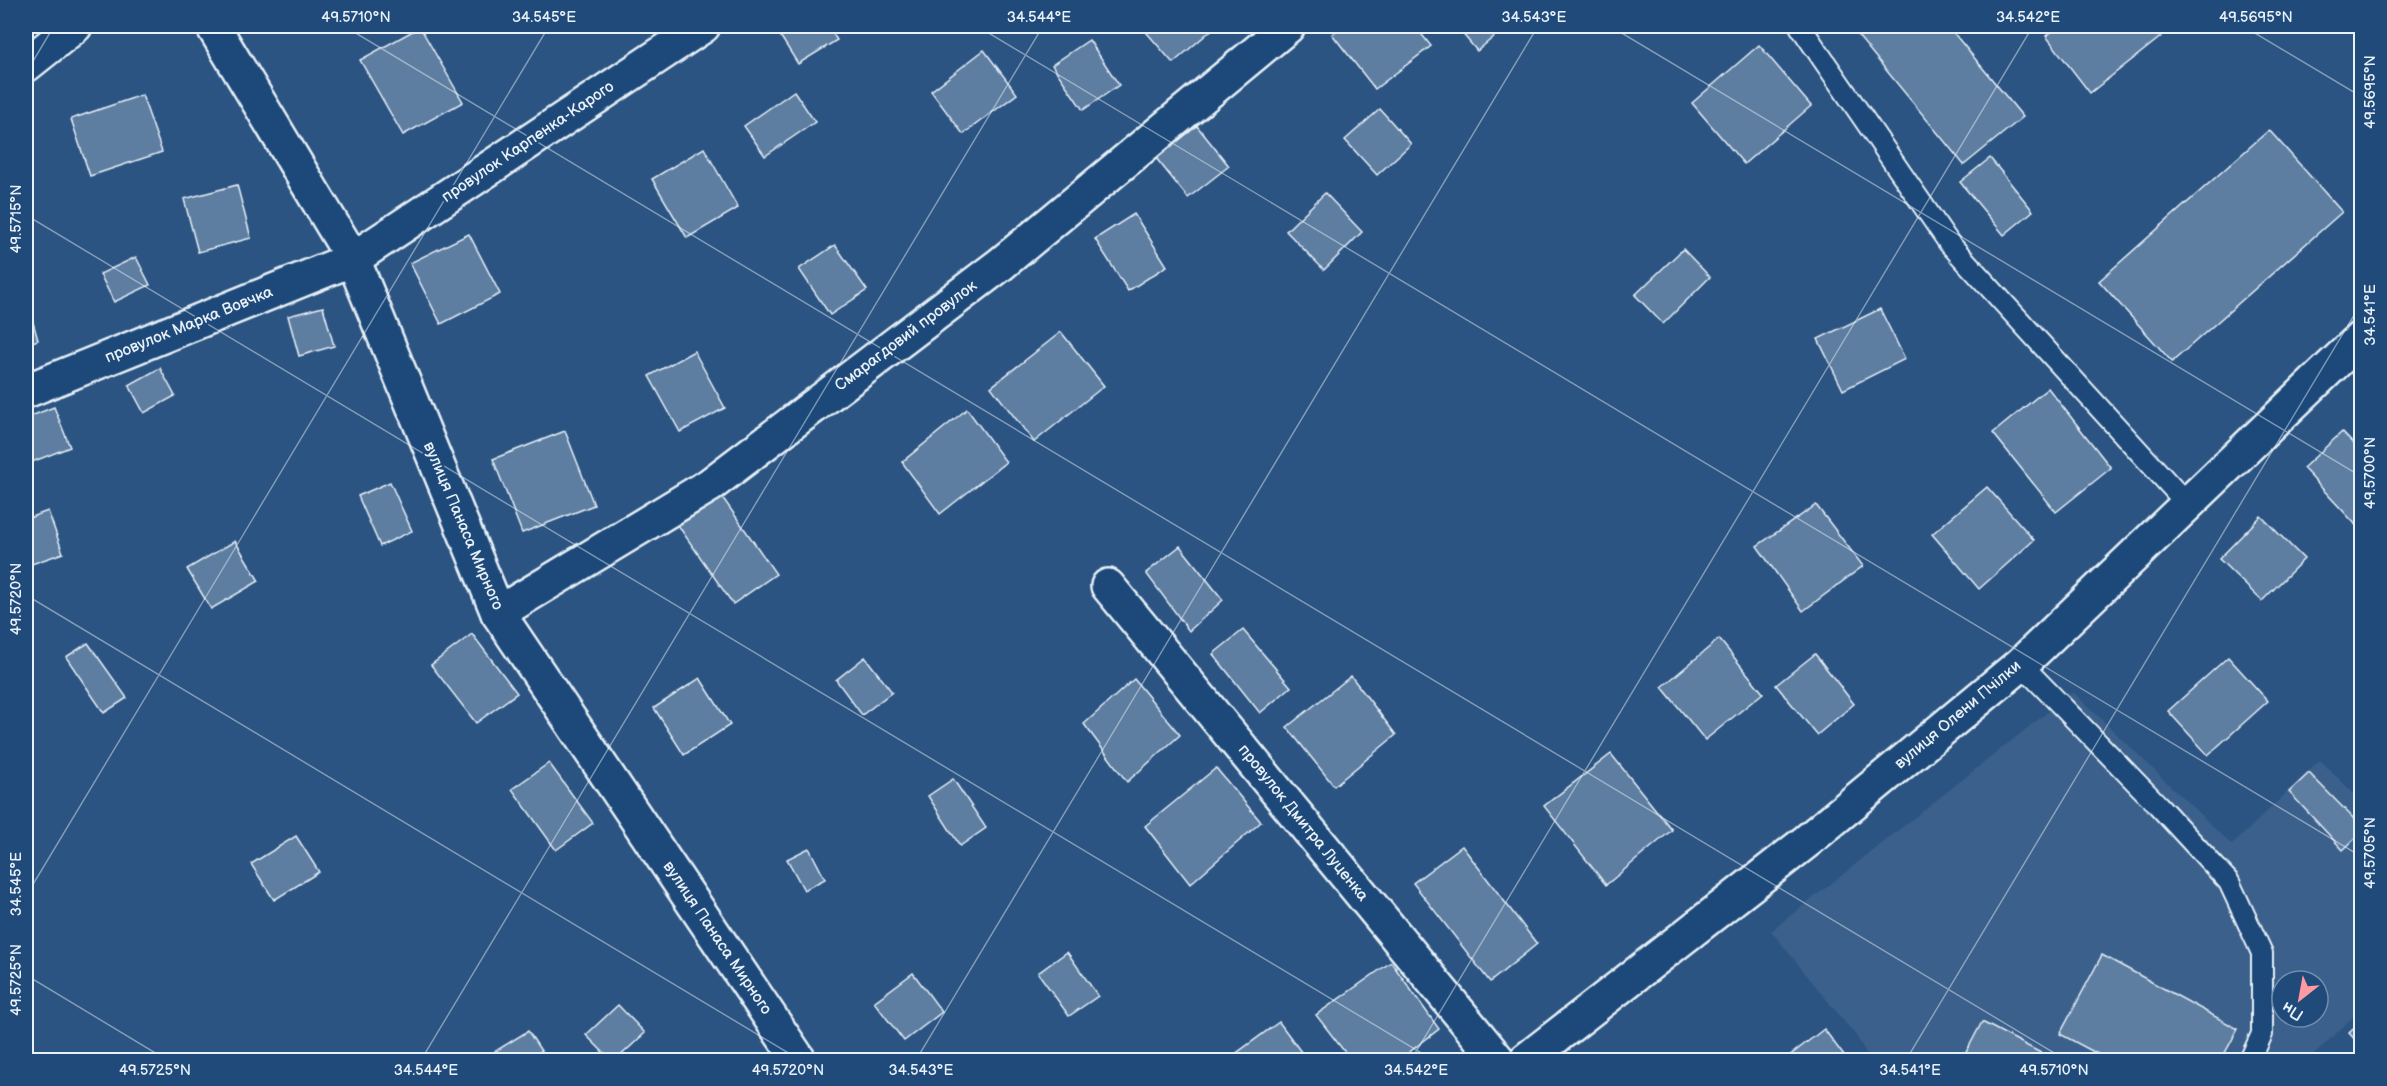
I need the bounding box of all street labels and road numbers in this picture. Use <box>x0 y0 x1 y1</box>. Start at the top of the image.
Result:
street label: провулок Карпенка-Карого <box>438 77 618 207</box>
street label: Смарагдовий провулок <box>831 276 981 396</box>
street label: провулок Марка Вовчка <box>102 282 276 367</box>
street label: вулиця Панаса Мирного <box>419 439 507 613</box>
street label: вулиця Олени Пчілки <box>1891 657 2025 773</box>
street label: провулок Дмитра Луценка <box>1234 741 1373 906</box>
street label: вулиця Панаса Мирного <box>659 858 775 1018</box>

